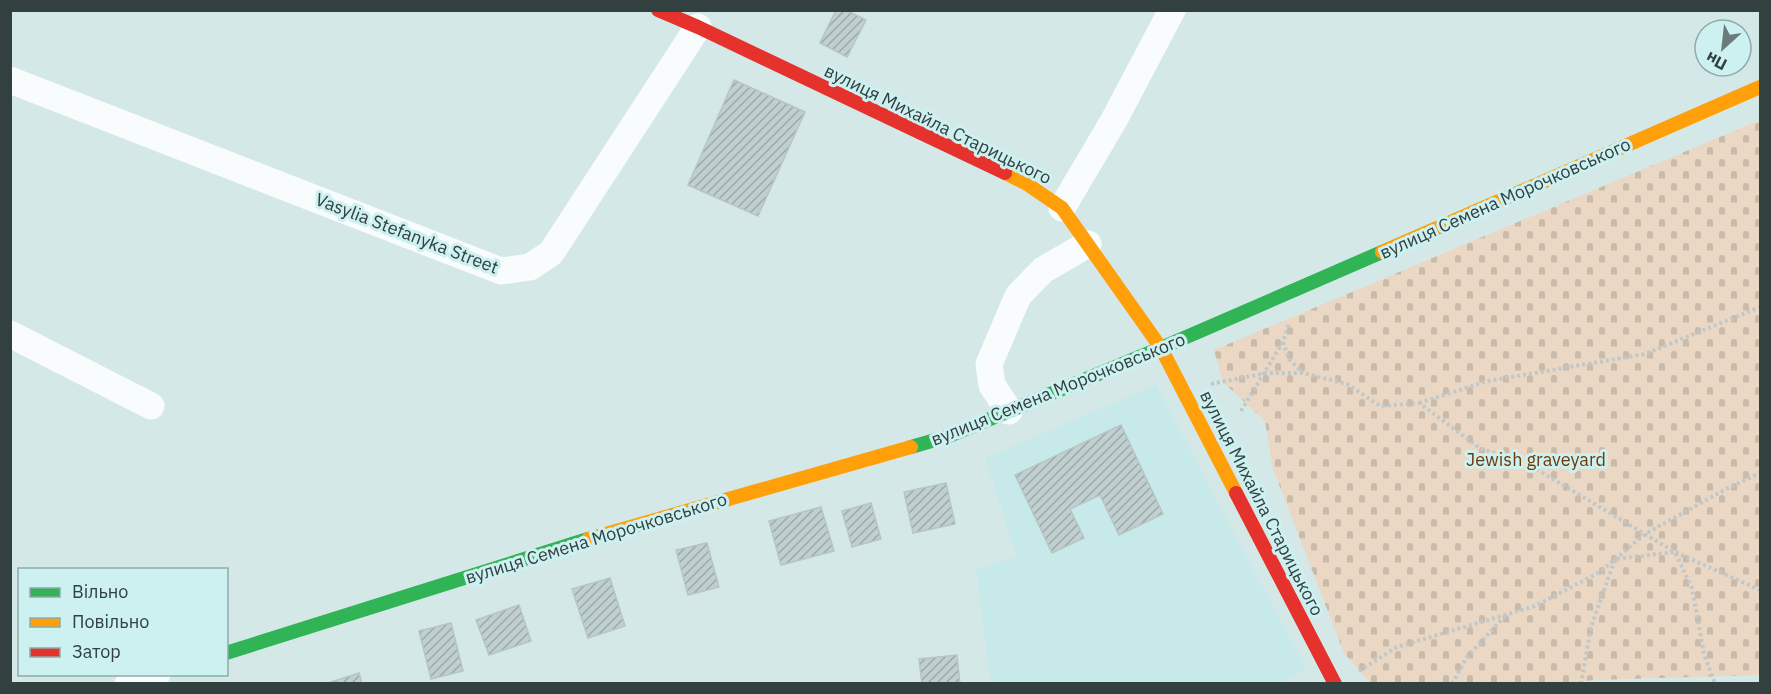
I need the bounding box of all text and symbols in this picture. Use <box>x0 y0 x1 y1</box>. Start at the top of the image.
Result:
north arrow <box>1693 18 1753 78</box>
text: Пн <box>1702 48 1730 75</box>
street label: вулиця Михайла Старицького <box>821 59 1055 189</box>
street label: вулиця Семена Морочковського <box>1376 132 1634 264</box>
street label: Vasylia Stefanyka Street <box>312 187 502 279</box>
street label: вулиця Семена Морочковського <box>927 327 1189 451</box>
street label: вулиця Михайла Старицького <box>1195 386 1329 620</box>
park label: Jewish graveyard <box>1466 448 1606 471</box>
street label: вулиця Семена Морочковського <box>462 487 730 589</box>
legend <box>18 568 228 676</box>
text: Вільно <box>72 580 128 603</box>
text: Повільно <box>72 610 149 633</box>
text: Затор <box>72 640 121 663</box>

